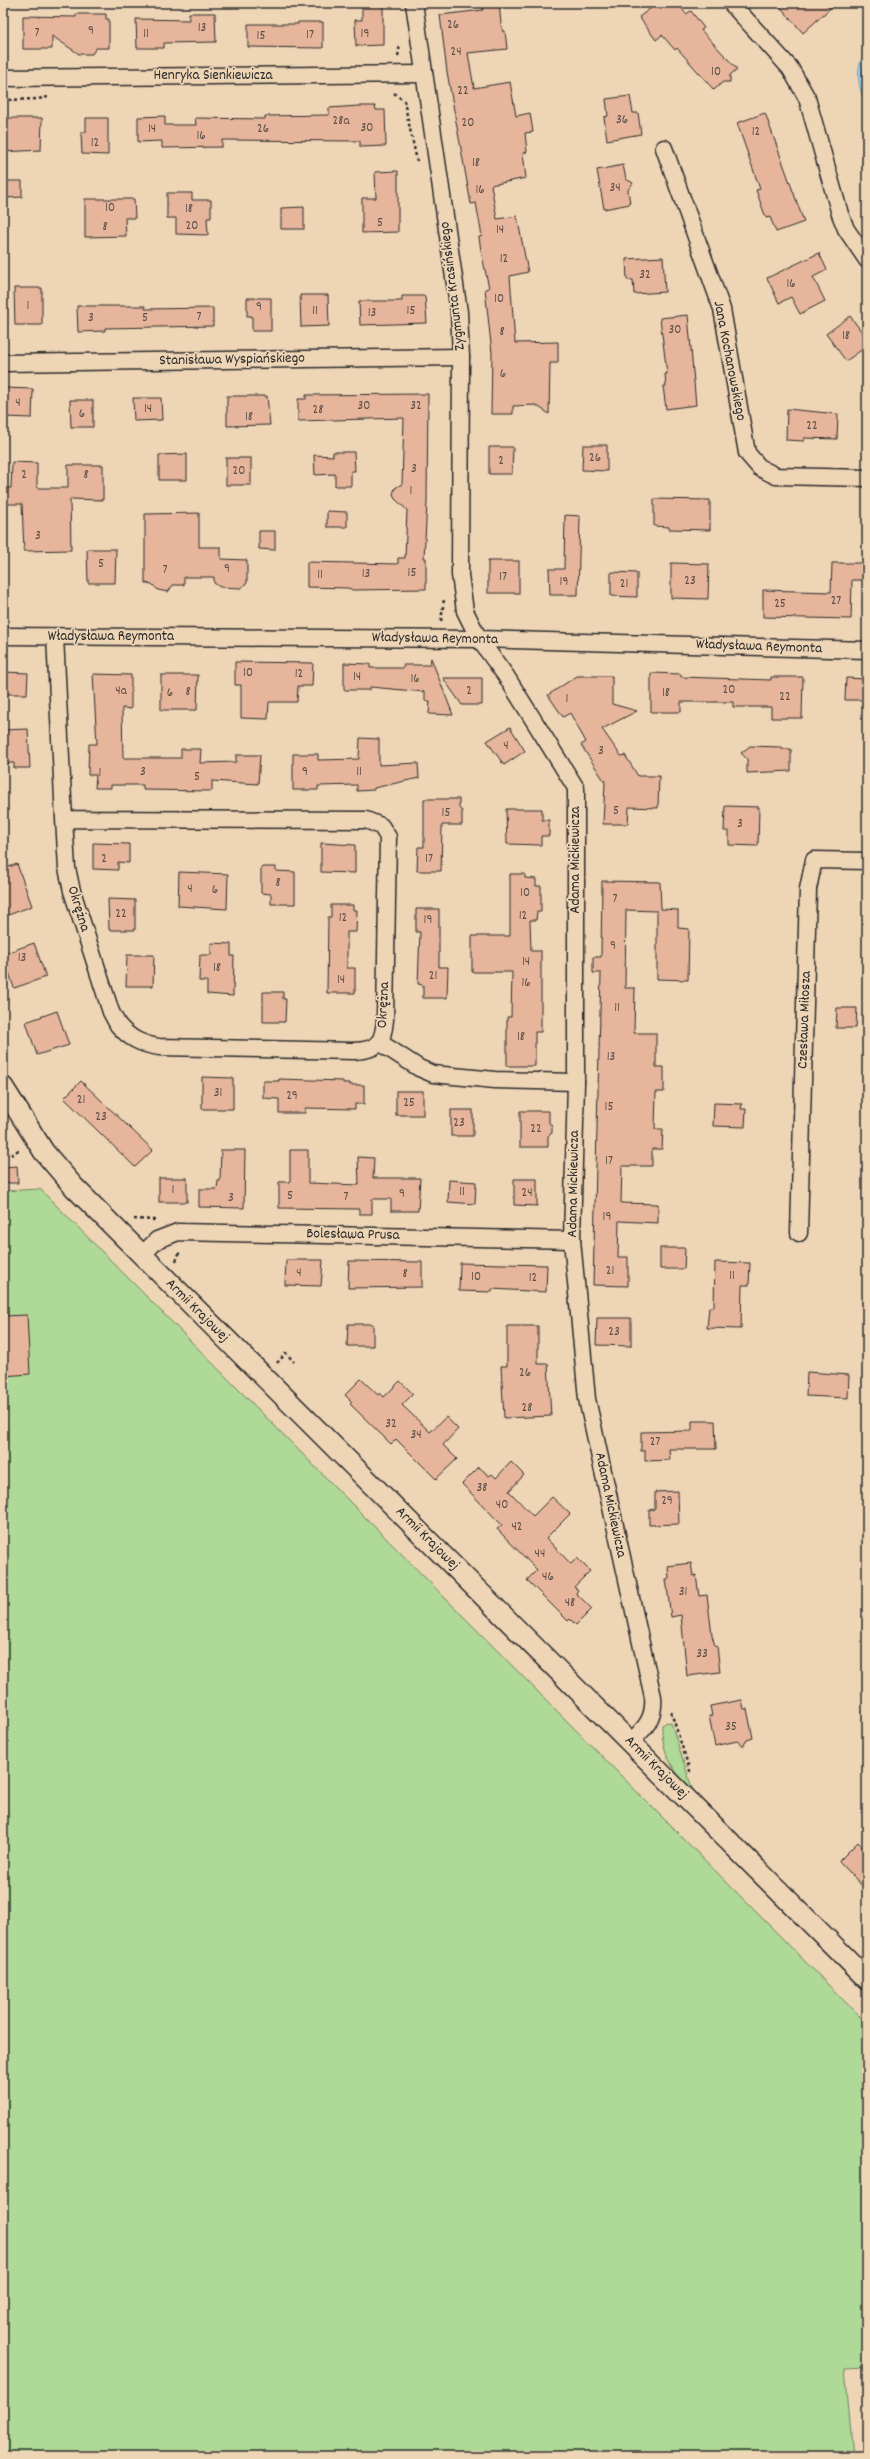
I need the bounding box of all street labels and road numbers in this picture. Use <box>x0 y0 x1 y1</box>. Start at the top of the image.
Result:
street label: Henryka Sienkiewicza <box>153 65 273 87</box>
street label: Zygmunta Krasińskiego <box>434 220 472 352</box>
street label: Jana Kochanowskiego <box>707 299 751 423</box>
street label: Stanisława Wyspiańskiego <box>159 348 305 372</box>
street label: Władysława Reymonta <box>48 626 175 648</box>
street label: Władysława Reymonta <box>372 627 499 651</box>
street label: Władysława Reymonta <box>696 634 823 660</box>
street label: Adama Mickiewicza <box>565 805 587 914</box>
street label: Okrężna <box>61 884 96 935</box>
street label: Czesława Miłosza <box>792 970 818 1069</box>
street label: Okrężna <box>372 980 396 1029</box>
street label: Adama Mickiewicza <box>562 1129 586 1238</box>
street label: Bolesława Prusa <box>306 1223 401 1247</box>
street label: Armii Krajowej <box>160 1274 234 1348</box>
street label: Adama Mickiewicza <box>588 1450 632 1561</box>
street label: Armii Krajowej <box>390 1502 464 1576</box>
street label: Armii Krajowej <box>619 1731 693 1805</box>

